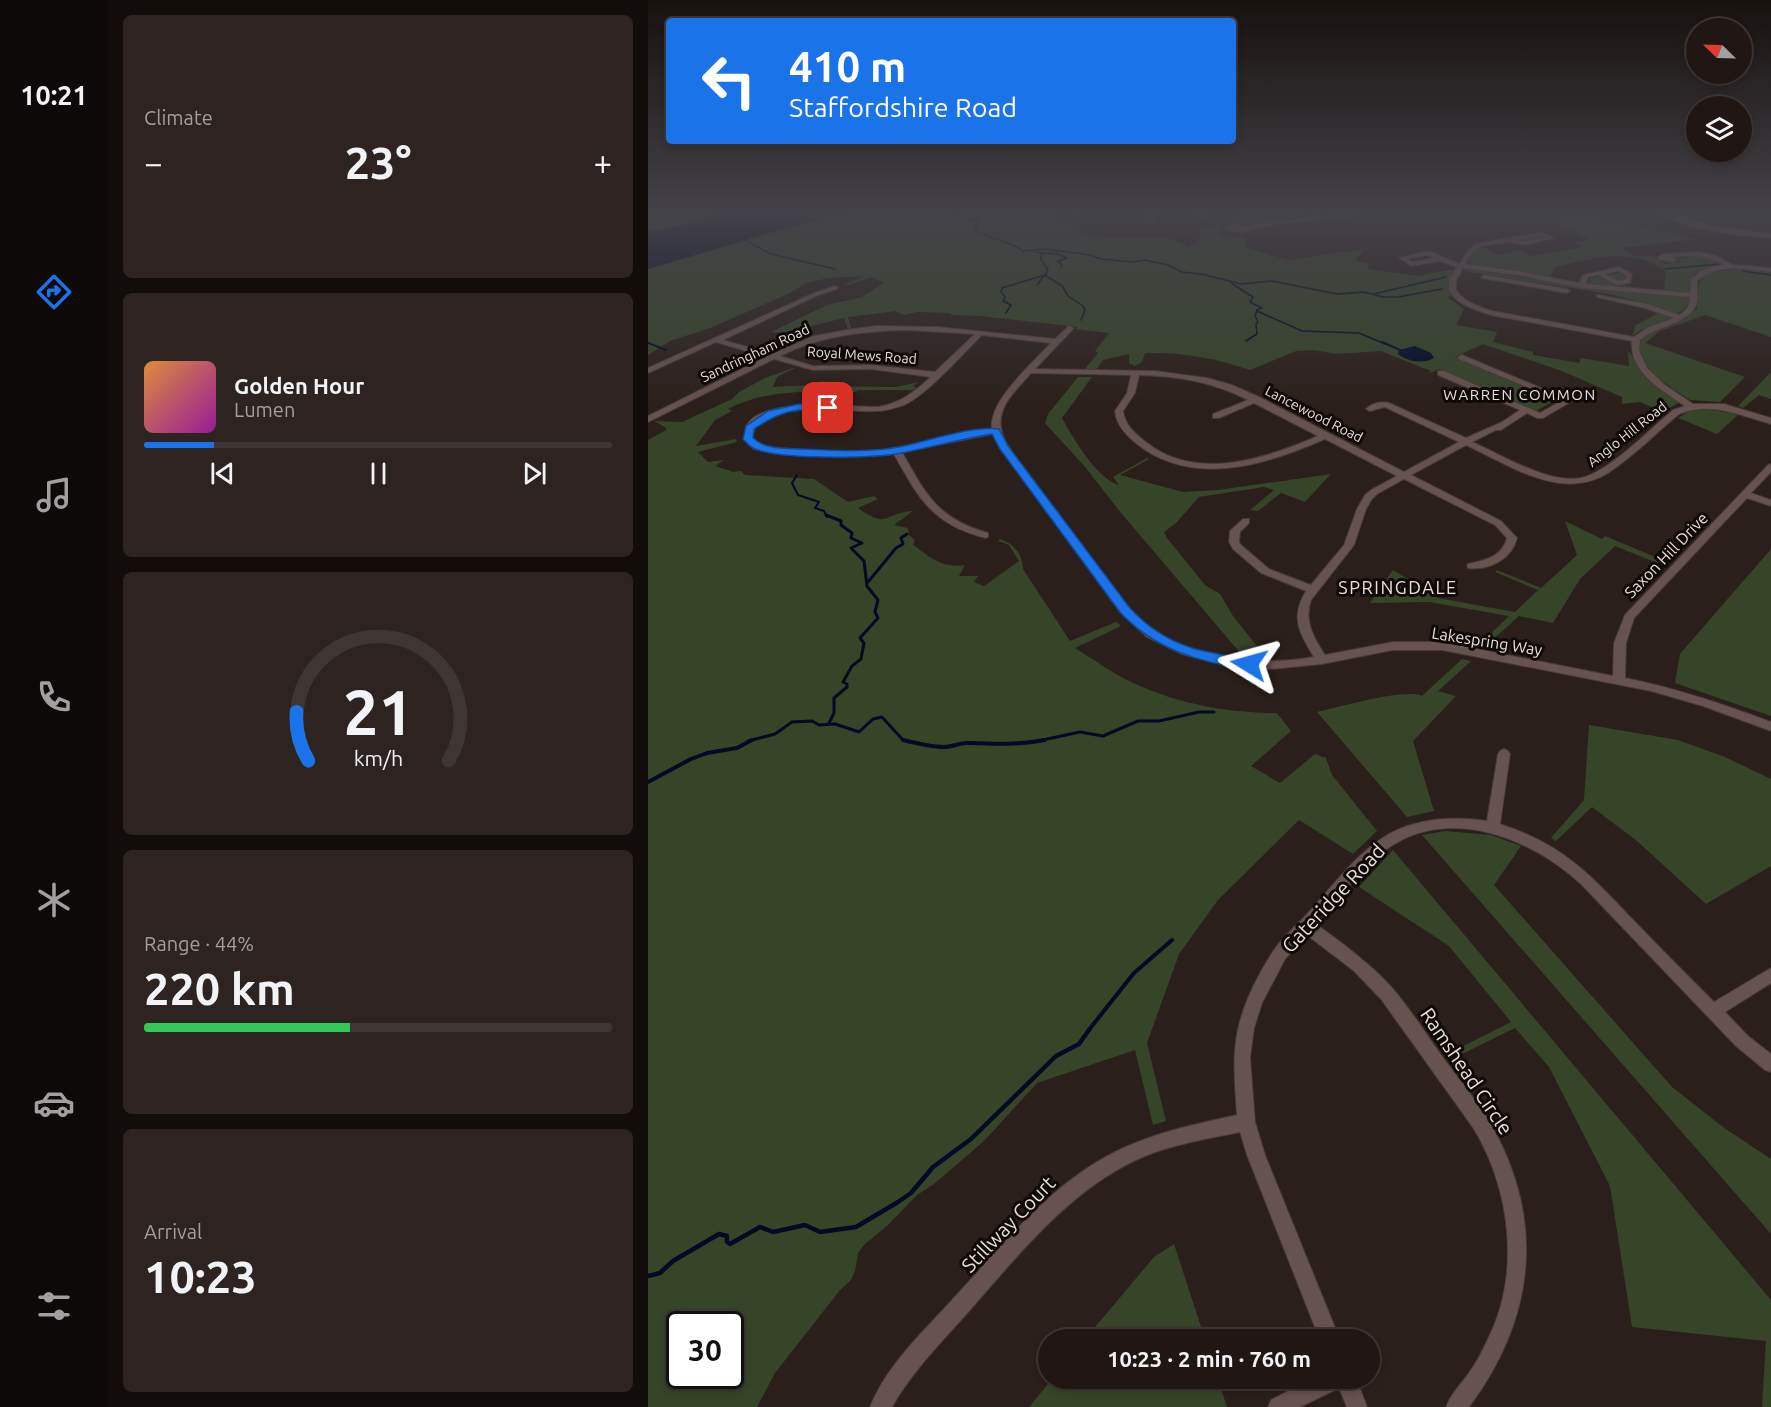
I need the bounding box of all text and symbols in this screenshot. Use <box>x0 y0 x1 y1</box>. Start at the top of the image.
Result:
north arrow <box>1686 18 1752 84</box>
map controls <box>1686 18 1752 162</box>
icon: left <box>690 42 768 120</box>
text: 410 m <box>789 43 906 90</box>
text: 10:21 <box>20 80 88 110</box>
text: Staffordshire Road <box>789 92 1017 122</box>
button: layers <box>1686 96 1752 162</box>
text: Climate <box>144 106 213 129</box>
text: 23° <box>345 137 411 188</box>
text: − <box>144 144 163 181</box>
text: + <box>593 144 612 181</box>
icon: directions <box>33 271 75 313</box>
street label: Sandringham Road <box>698 321 812 385</box>
street label: Royal Mews Road <box>807 343 917 367</box>
text: Golden Hour <box>234 373 364 398</box>
pin <box>802 382 853 433</box>
street label: Lancewood Road <box>1263 382 1365 446</box>
district label: WARREN COMMON <box>1443 386 1597 403</box>
icon: arrive <box>811 391 844 424</box>
text: Lumen <box>234 398 295 421</box>
street label: Anglo Hill Road <box>1584 398 1670 470</box>
icon: previous <box>206 457 239 490</box>
icon: pause <box>362 457 395 490</box>
icon: next <box>518 457 551 490</box>
icon: music <box>33 474 75 516</box>
street label: Saxon Hill Drive <box>1621 509 1711 601</box>
district label: SPRINGDALE <box>1338 577 1458 597</box>
street label: Lakespring Way <box>1430 623 1544 659</box>
position arrow <box>1217 632 1281 696</box>
icon: phone <box>33 676 75 718</box>
text: 21 <box>343 677 413 747</box>
text: km/h <box>353 746 403 770</box>
street label: Gateridge Road <box>1277 839 1389 957</box>
icon: climate <box>33 879 75 921</box>
text: Range · 44% <box>144 932 254 955</box>
text: 220 km <box>144 963 295 1014</box>
street label: Ramshead Circle <box>1416 1003 1518 1139</box>
icon: car <box>33 1082 75 1124</box>
street label: Stillway Court <box>957 1171 1060 1277</box>
text: Arrival <box>144 1220 202 1243</box>
text: 10:23 <box>144 1251 257 1302</box>
icon: filters <box>33 1285 75 1327</box>
speed limit sign: 30 <box>666 1311 744 1389</box>
text: 10:23 · 2 min · 760 m <box>1107 1346 1311 1371</box>

